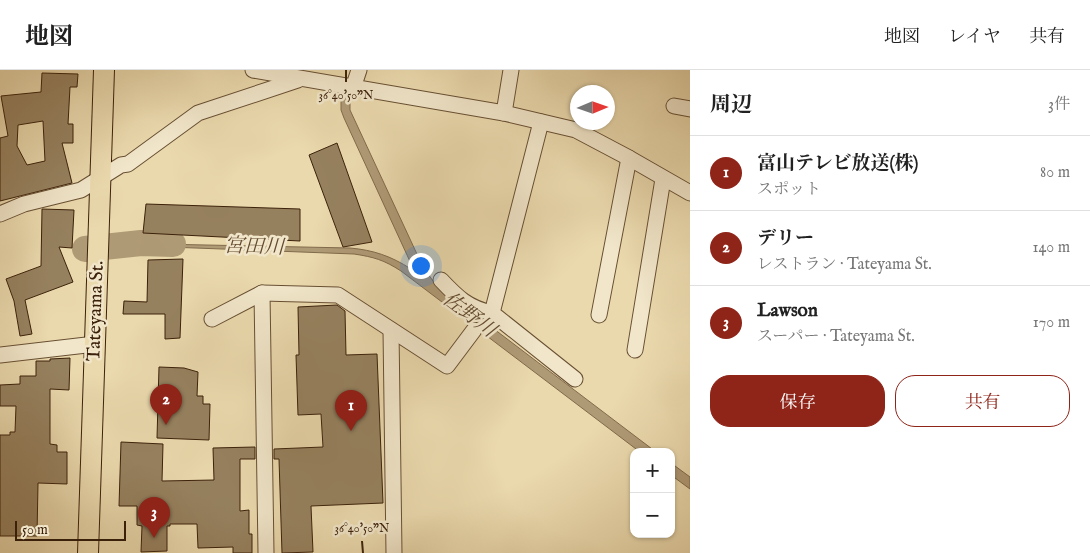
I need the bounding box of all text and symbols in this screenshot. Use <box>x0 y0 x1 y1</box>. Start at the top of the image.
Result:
text: 地図 <box>25 22 73 53</box>
text: 地図 <box>884 26 920 49</box>
text: レイヤ <box>948 26 1001 49</box>
text: 共有 <box>1029 26 1065 49</box>
north arrow <box>570 85 615 130</box>
text: 36°40'50"N <box>319 88 374 103</box>
text: 周辺 <box>710 92 752 119</box>
text: 3件 <box>1048 95 1070 115</box>
text: 富山テレビ放送(株) <box>757 152 918 176</box>
text: 1 <box>723 163 729 183</box>
text: 80 m <box>1040 163 1070 183</box>
text: スポット <box>757 180 821 200</box>
text: デリー <box>757 227 814 251</box>
water label: 宮田川 <box>224 233 286 261</box>
text: 2 <box>722 238 730 258</box>
text: 140 m <box>1032 238 1070 258</box>
your location <box>408 253 434 279</box>
text: レストラン · Tateyama St. <box>757 255 932 275</box>
street label: Tateyama St. <box>82 260 110 362</box>
water label: 佐野川 <box>438 287 502 344</box>
text: Lawson <box>757 299 818 323</box>
text: 3 <box>723 313 729 333</box>
text: 170 m <box>1033 313 1070 333</box>
text: スーパー · Tateyama St. <box>757 327 915 347</box>
button: 保存 <box>710 375 885 427</box>
button: 共有 <box>895 375 1070 427</box>
pin: 2 <box>150 384 182 425</box>
pin: 1 <box>335 390 367 431</box>
map controls <box>630 448 675 538</box>
button: + <box>630 448 675 493</box>
button: − <box>630 493 675 538</box>
pin: 3 <box>138 497 170 538</box>
scale bar <box>15 518 126 541</box>
text: 50 m <box>22 521 48 539</box>
text: 36°40'50"N <box>335 521 390 536</box>

